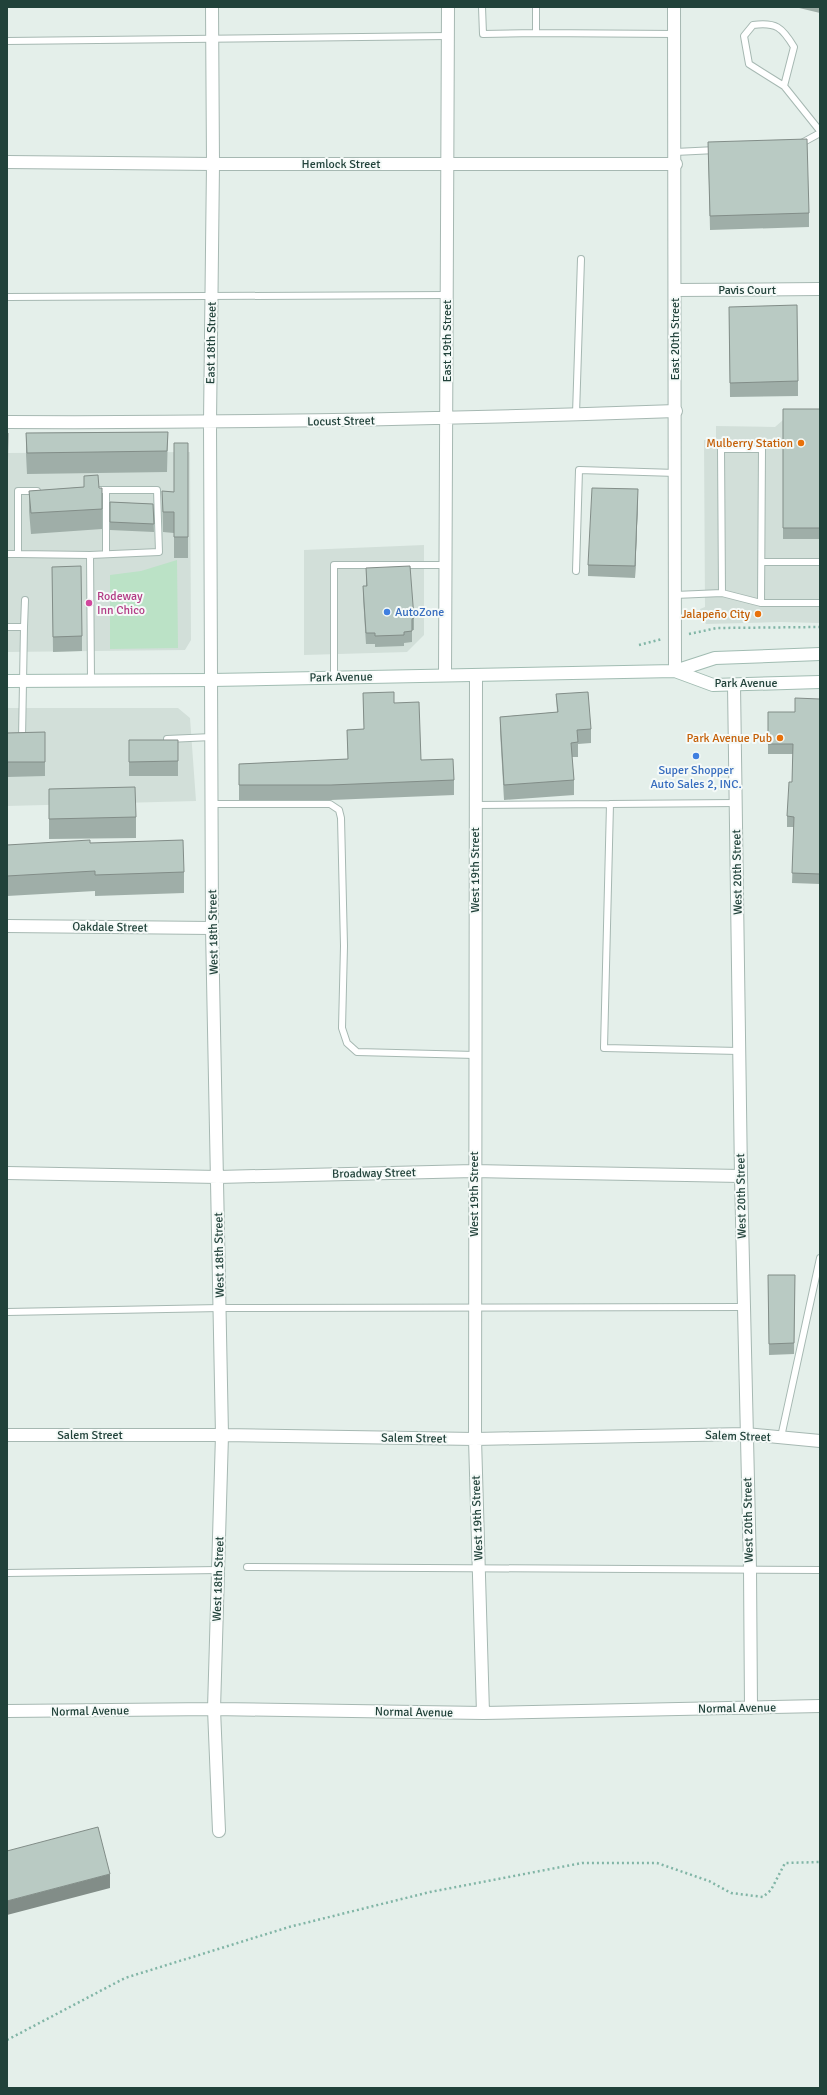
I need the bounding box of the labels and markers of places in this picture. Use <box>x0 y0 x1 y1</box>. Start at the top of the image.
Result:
place label: Mulberry Station <box>706 436 793 451</box>
marker: Mulberry Station <box>796 438 806 448</box>
place label: Rodeway Inn Chico <box>97 589 145 618</box>
marker: Rodeway Inn Chico <box>84 598 94 608</box>
place label: AutoZone <box>395 605 444 620</box>
marker: AutoZone <box>382 607 392 617</box>
place label: Jalapeño City <box>681 607 750 622</box>
marker: Jalapeño City <box>753 609 763 619</box>
place label: Park Avenue Pub <box>687 731 772 746</box>
marker: Park Avenue Pub <box>775 733 785 743</box>
marker: Super Shopper Auto Sales 2, INC. <box>691 751 701 761</box>
place label: Super Shopper Auto Sales 2, INC. <box>650 763 742 792</box>

